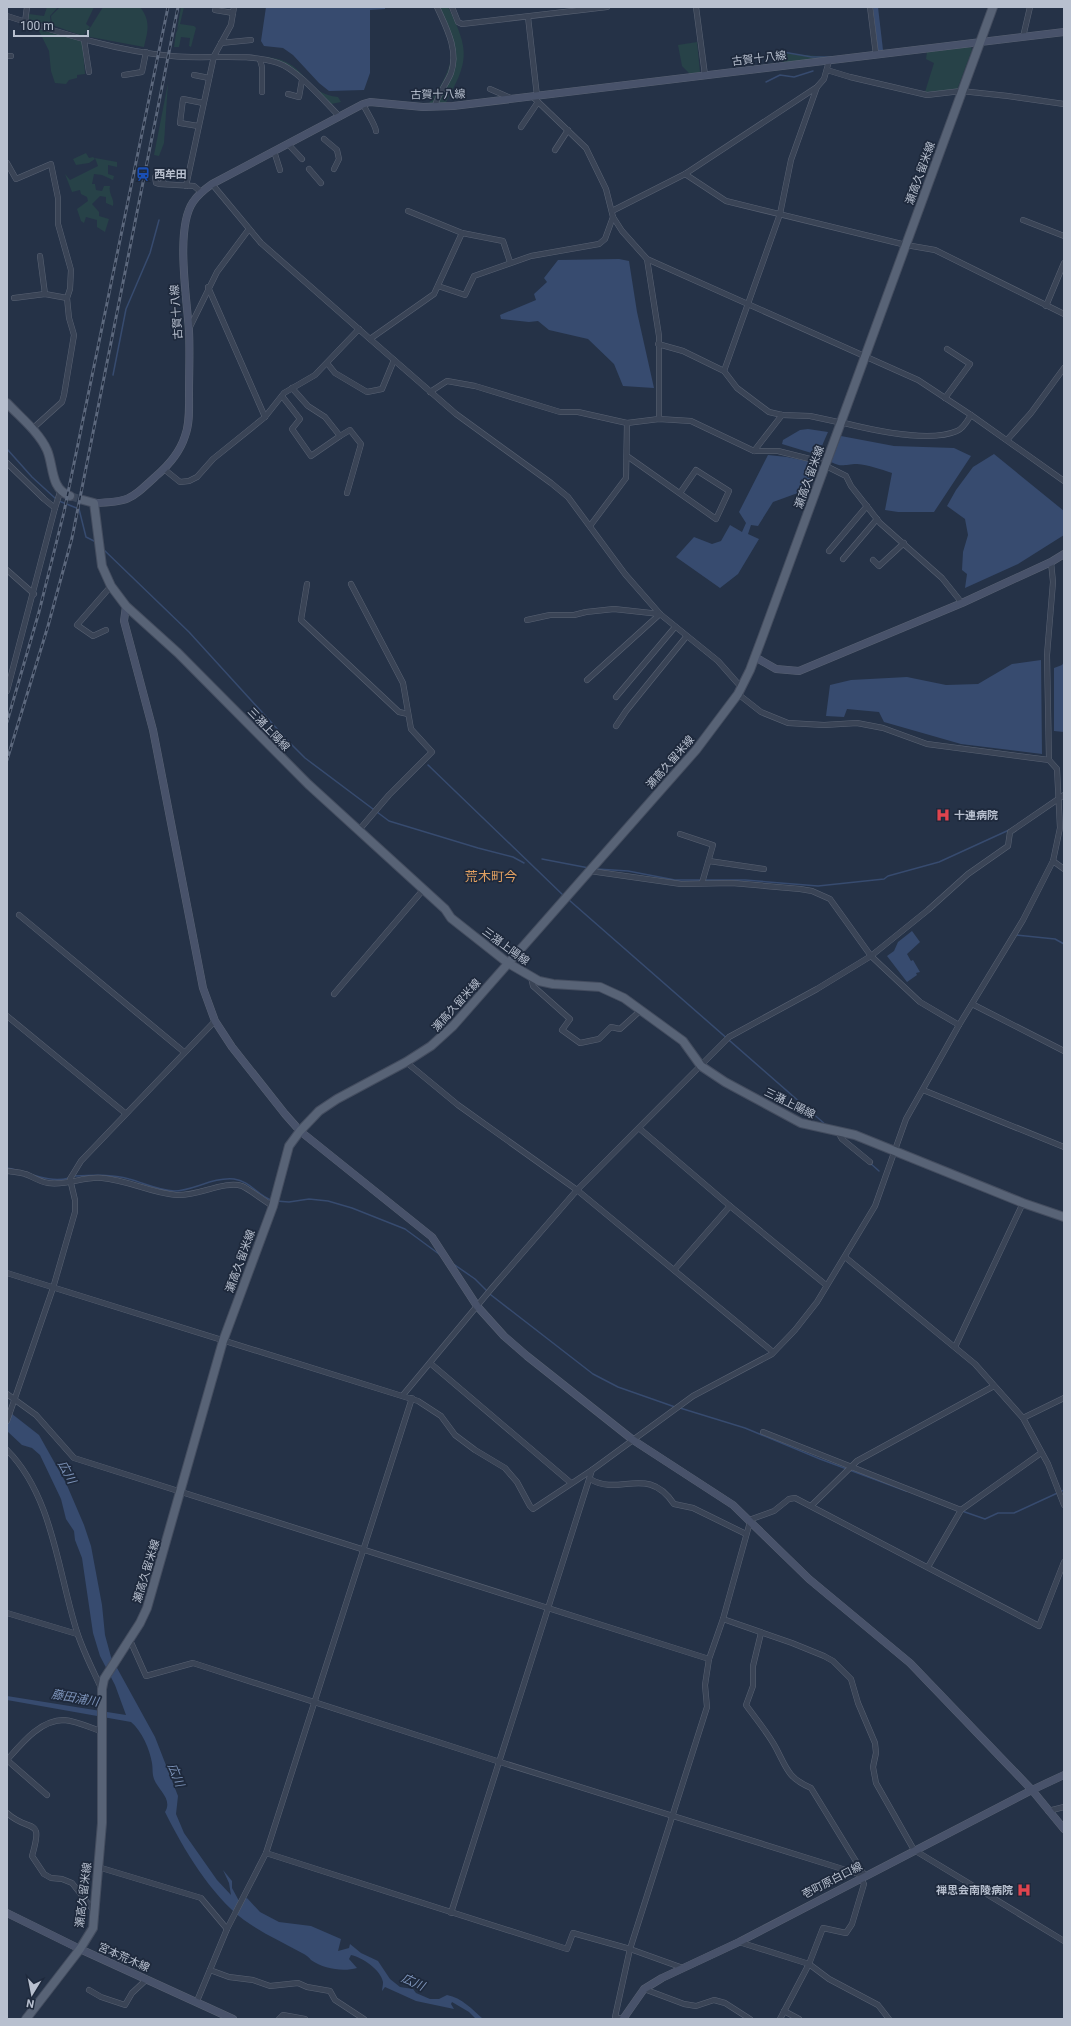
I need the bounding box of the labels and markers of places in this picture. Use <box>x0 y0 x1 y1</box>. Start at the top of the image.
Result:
station icon: 西牟田 <box>135 166 151 182</box>
place label: 西牟田 <box>154 168 187 181</box>
hospital icon: 十連病院 <box>935 807 951 823</box>
place label: 十連病院 <box>954 809 998 822</box>
hospital icon: 禅思会南陵病院 <box>1016 1882 1032 1898</box>
place label: 禅思会南陵病院 <box>936 1884 1013 1897</box>

